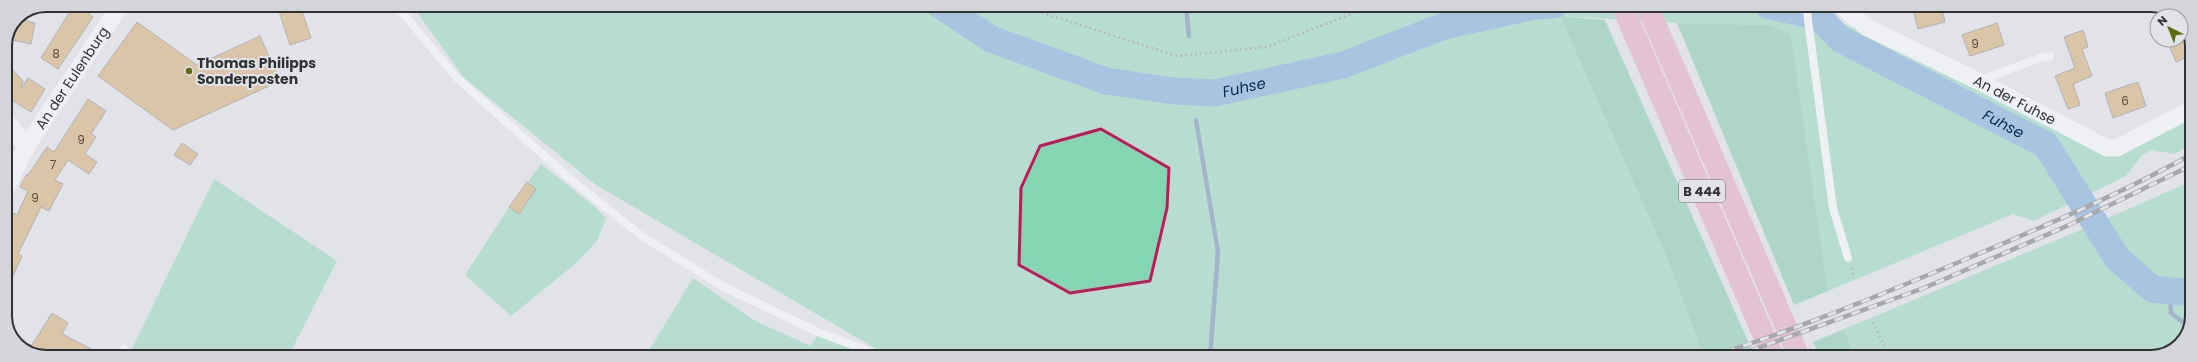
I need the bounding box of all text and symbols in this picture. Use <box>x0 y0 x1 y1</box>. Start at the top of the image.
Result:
north arrow <box>2149 8 2189 48</box>
text: N <box>2154 12 2171 29</box>
street label: An der Eulenburg <box>31 23 114 133</box>
house number: 9 <box>1971 35 1979 52</box>
house number: 8 <box>52 45 60 62</box>
place label: Thomas Philipps Sonderposten <box>197 53 316 89</box>
marker: Thomas Philipps Sonderposten <box>184 66 194 76</box>
water label: Fuhse <box>1220 72 1268 102</box>
street label: An der Fuhse <box>1970 72 2058 128</box>
house number: 6 <box>2121 92 2129 109</box>
water label: Fuhse <box>1979 105 2027 141</box>
house number: 9 <box>77 131 85 148</box>
house number: 7 <box>50 156 57 173</box>
road number: B 444 <box>1679 180 1725 202</box>
house number: 9 <box>31 189 39 206</box>

